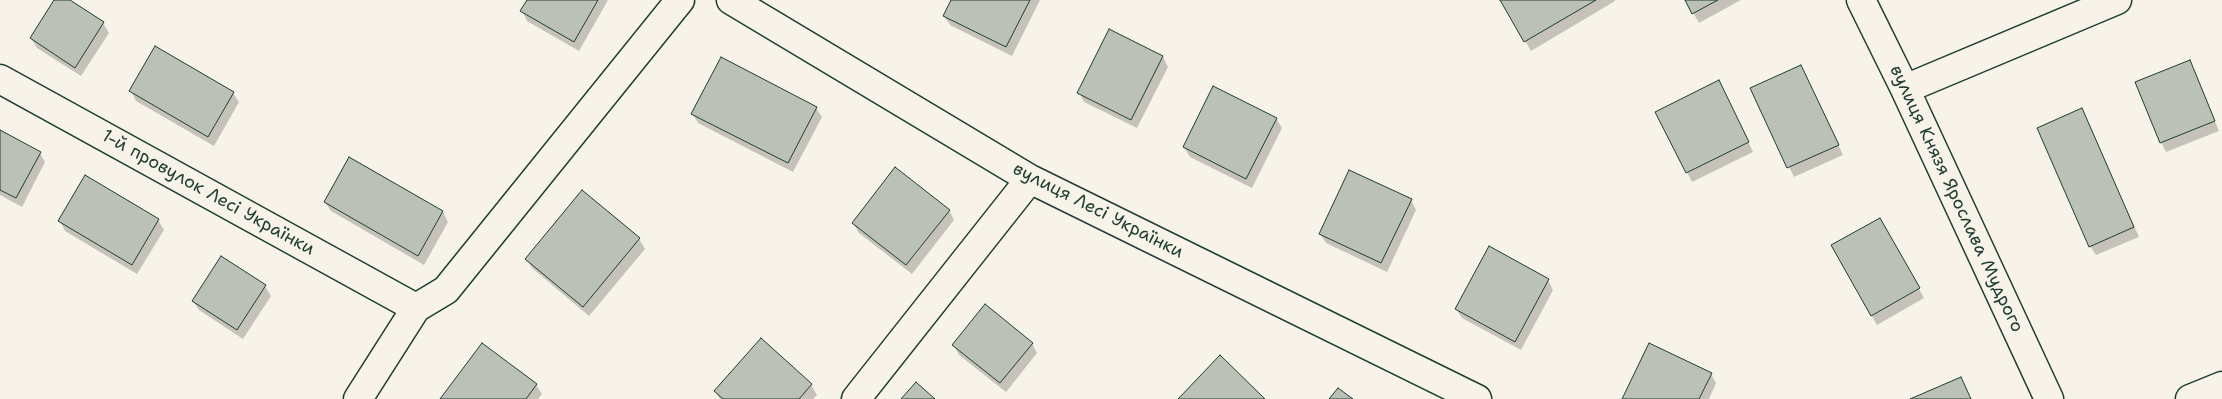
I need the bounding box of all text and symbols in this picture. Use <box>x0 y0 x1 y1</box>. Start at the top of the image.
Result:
street label: вулиця Князя Ярослава Мудрого <box>1884 62 2028 336</box>
street label: 1-й провулок Лесі Українки <box>98 125 318 261</box>
street label: вулиця Лесі Українки <box>1009 159 1187 263</box>

